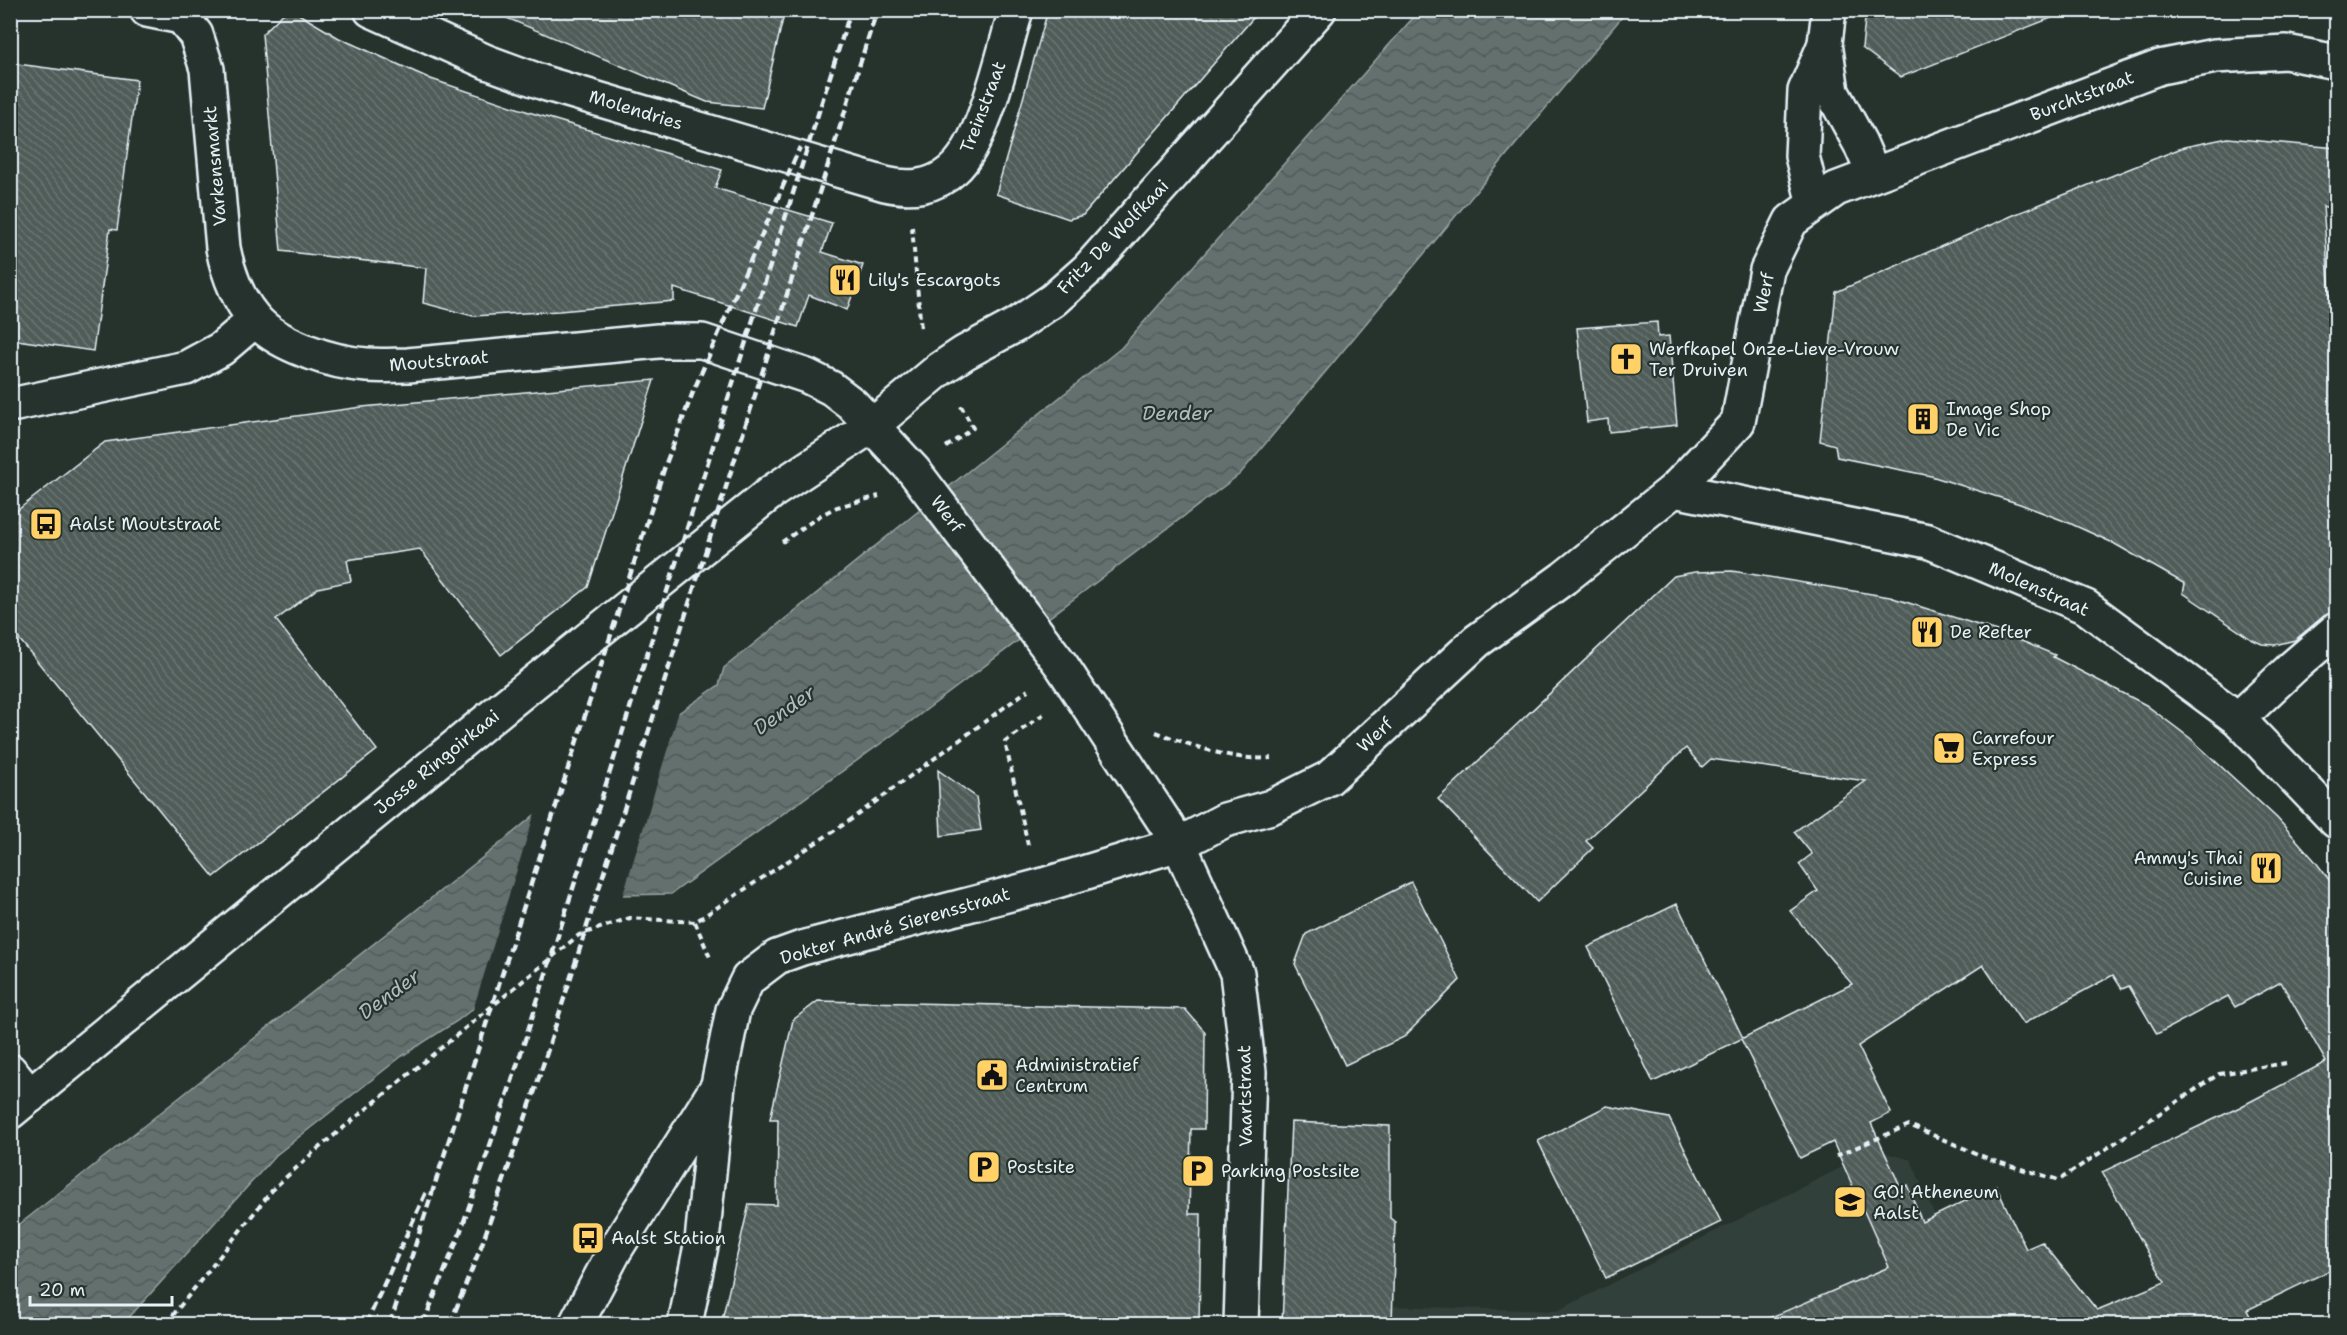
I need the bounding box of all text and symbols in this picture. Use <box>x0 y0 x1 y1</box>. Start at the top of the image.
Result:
street label: Treinstraat <box>955 58 1011 156</box>
street label: Burchtstraat <box>2027 65 2137 127</box>
street label: Molendries <box>586 84 686 136</box>
street label: Varkensmarkt <box>198 105 232 227</box>
street label: Fritz De Wolfkaai <box>1052 174 1174 300</box>
restaurant icon: Lily's Escargots <box>827 262 863 298</box>
place label: Lily's Escargots <box>868 268 1001 292</box>
street label: Werf <box>1748 270 1780 316</box>
place label: Werfkapel Onze-Lieve-Vrouw Ter Druiven <box>1649 337 1900 382</box>
church icon: Werfkapel Onze-Lieve-Vrouw Ter Druiven <box>1608 341 1644 377</box>
street label: Moutstraat <box>388 345 490 377</box>
place label: Image Shop De Vic <box>1946 397 2051 442</box>
water label: Dender <box>1142 400 1212 426</box>
building icon: Image Shop De Vic <box>1905 401 1941 437</box>
street label: Werf <box>925 490 969 538</box>
bus stop icon: Aalst Moutstraat <box>28 506 64 542</box>
place label: Aalst Moutstraat <box>69 512 221 536</box>
street label: Molenstraat <box>1985 556 2093 622</box>
restaurant icon: De Refter <box>1909 614 1945 650</box>
place label: De Refter <box>1950 620 2032 644</box>
water label: Dender <box>748 679 821 741</box>
street label: Josse Ringoirkaai <box>370 704 504 820</box>
street label: Werf <box>1352 712 1399 758</box>
place label: Carrefour Express <box>1972 726 2055 771</box>
supermarket icon: Carrefour Express <box>1931 730 1967 766</box>
place label: Ammy's Thai Cuisine <box>2133 846 2243 891</box>
restaurant icon: Ammy's Thai Cuisine <box>2248 850 2284 886</box>
street label: Dokter André Sierensstraat <box>777 882 1013 970</box>
water label: Dender <box>353 963 425 1025</box>
street label: Vaartstraat <box>1232 1045 1258 1147</box>
place label: Administratief Centrum <box>1015 1053 1139 1098</box>
public building icon: Administratief Centrum <box>974 1057 1010 1093</box>
parking icon: Postsite <box>966 1149 1002 1185</box>
parking icon: Parking Postsite <box>1180 1153 1216 1189</box>
place label: Postsite <box>1007 1155 1075 1179</box>
place label: Parking Postsite <box>1221 1159 1360 1183</box>
place label: GO! Atheneum Aalst <box>1873 1180 1999 1225</box>
school or university icon: GO! Atheneum Aalst <box>1832 1184 1868 1220</box>
bus stop icon: Aalst Station <box>570 1220 606 1256</box>
place label: Aalst Station <box>611 1226 726 1250</box>
scale bar <box>30 1269 172 1307</box>
text: 20 m <box>39 1278 85 1302</box>

